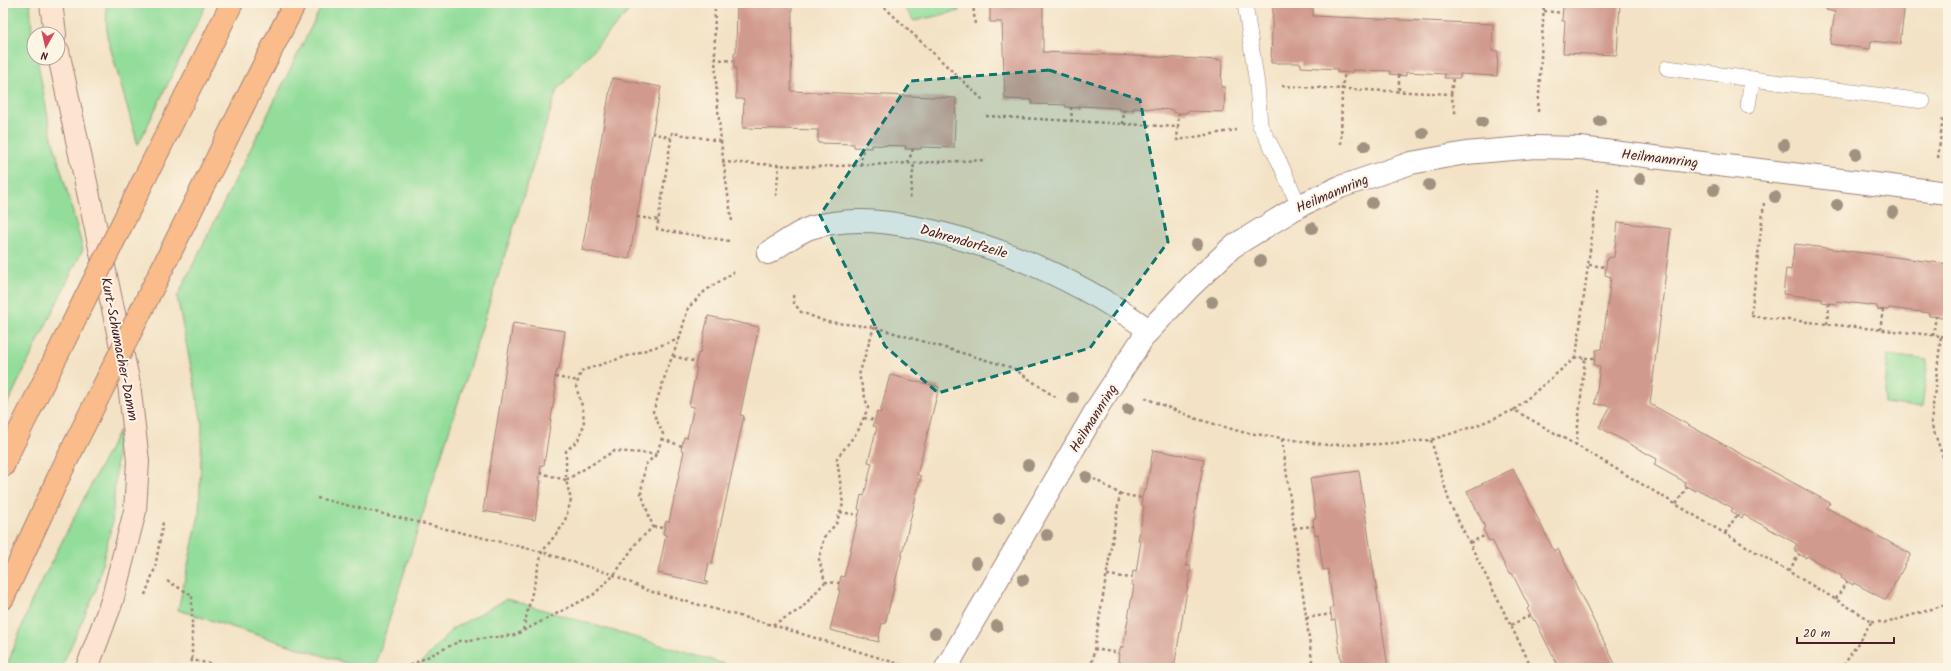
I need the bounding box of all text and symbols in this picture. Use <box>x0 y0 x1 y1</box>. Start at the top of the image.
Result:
north arrow <box>26 26 66 66</box>
text: N <box>40 46 49 64</box>
street label: Heilmannring <box>1620 143 1700 175</box>
street label: Heilmannring <box>1293 169 1372 219</box>
street label: Dahrendorfzeile <box>917 219 1011 265</box>
street label: Kurt-Schumacher-Damm <box>94 275 144 423</box>
street label: Heilmannring <box>1064 380 1124 457</box>
scale bar <box>1797 619 1894 645</box>
text: 20 m <box>1803 624 1831 643</box>

